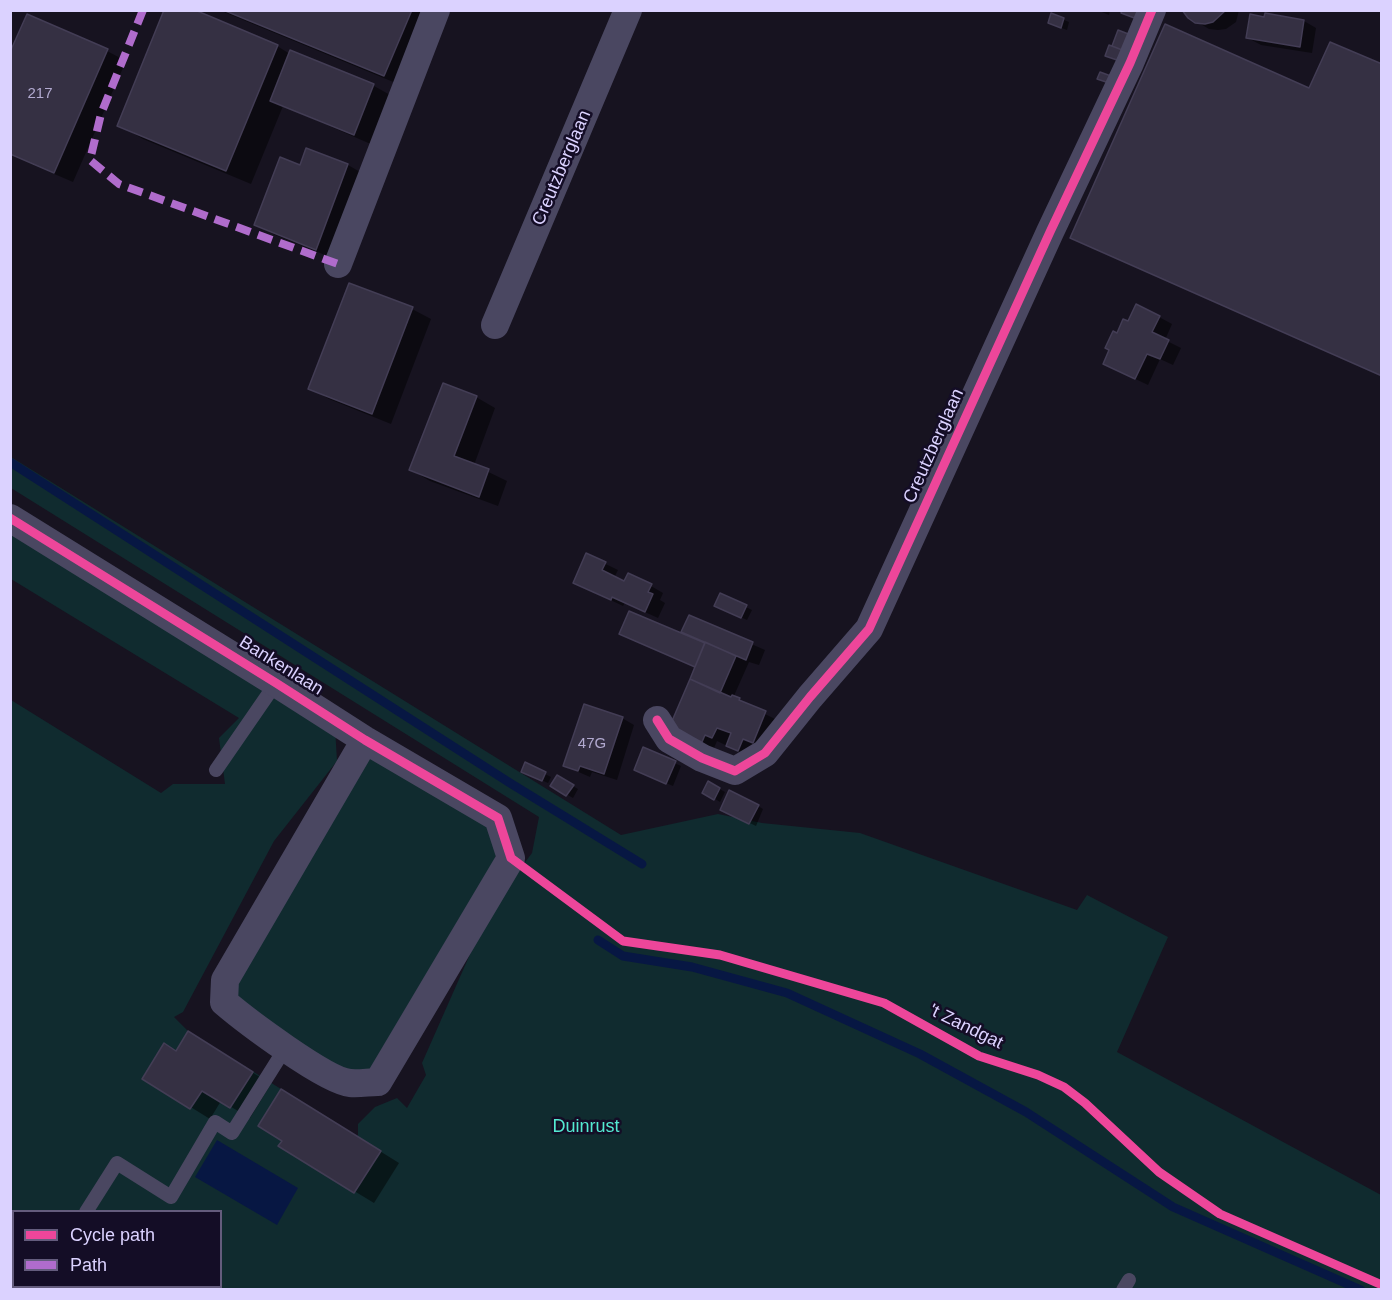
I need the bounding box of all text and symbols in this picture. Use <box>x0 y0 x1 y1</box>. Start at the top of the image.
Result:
house number: 217 <box>27 85 53 103</box>
street label: Creutzberglaan <box>528 107 596 229</box>
street label: Creutzberglaan <box>899 385 969 507</box>
street label: Bankenlaan <box>235 632 327 700</box>
house number: 47G <box>578 735 606 753</box>
street label: 't Zandgat <box>926 1000 1006 1054</box>
park label: Duinrust <box>552 1116 620 1138</box>
legend <box>12 1210 222 1288</box>
text: Cycle path <box>70 1225 155 1245</box>
text: Path <box>70 1255 107 1275</box>

